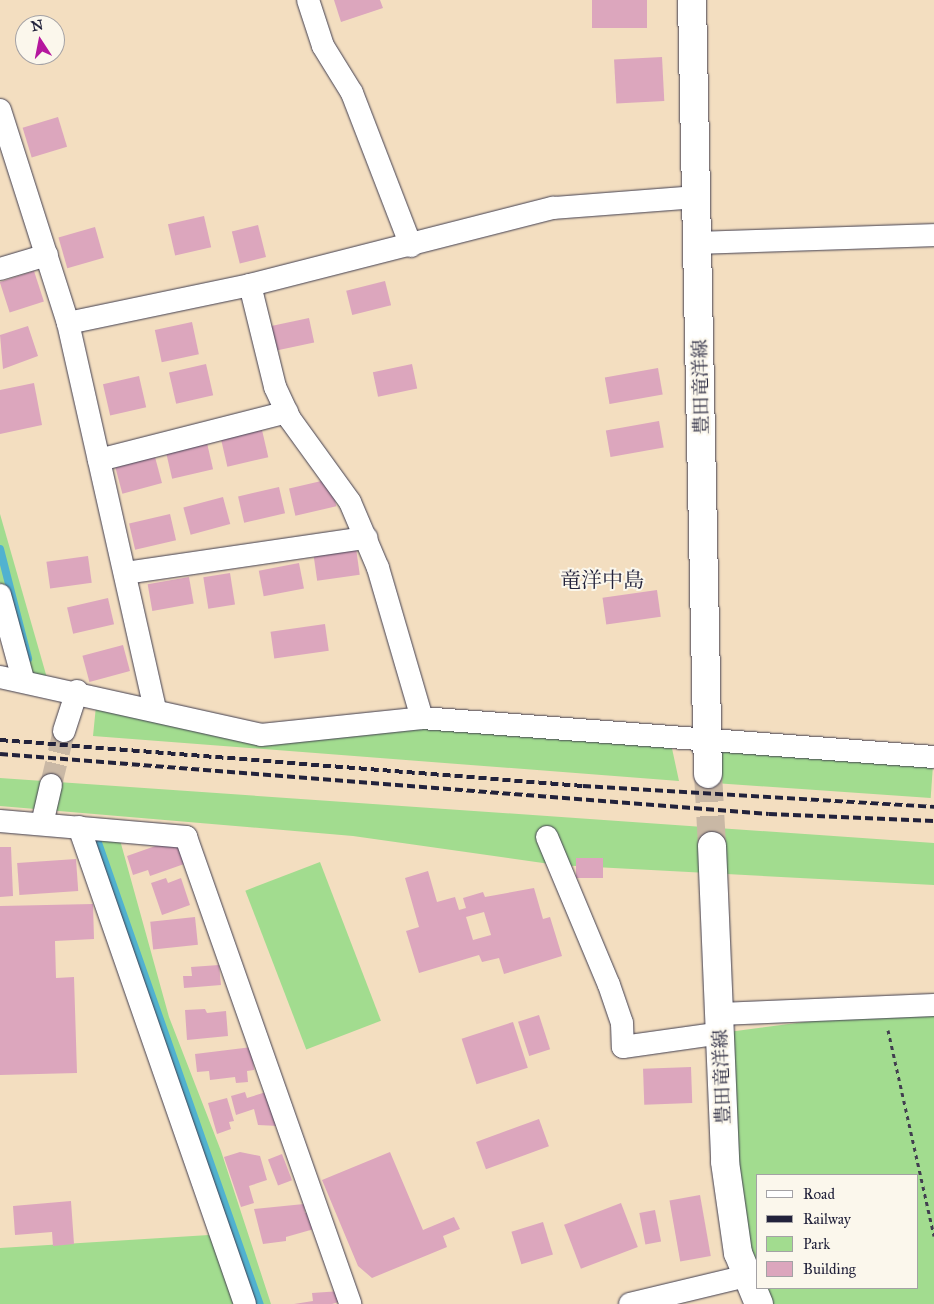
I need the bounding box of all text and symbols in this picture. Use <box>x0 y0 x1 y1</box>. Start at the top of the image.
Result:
north arrow <box>15 15 65 65</box>
text: N <box>30 16 45 35</box>
street label: 豊田竜洋線 <box>689 339 713 435</box>
district label: 竜洋中島 <box>560 567 644 593</box>
street label: 豊田竜洋線 <box>709 1029 735 1125</box>
legend <box>756 1174 919 1289</box>
text: Road <box>803 1185 835 1203</box>
text: Railway <box>803 1210 851 1228</box>
text: Park <box>803 1235 830 1253</box>
text: Building <box>803 1260 856 1278</box>

